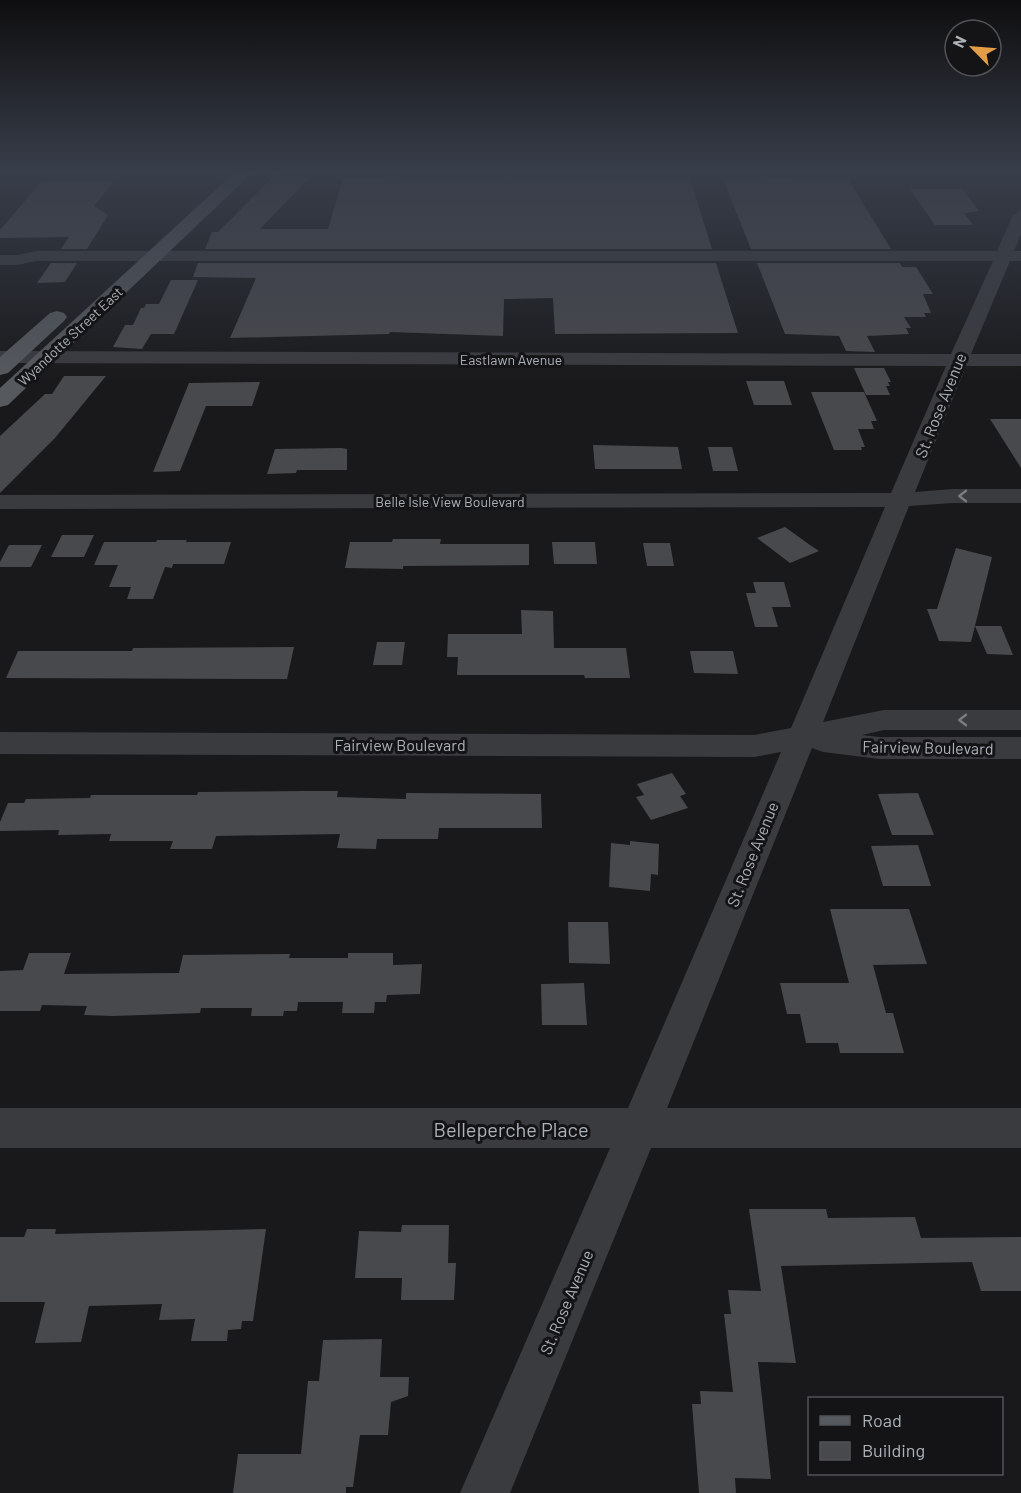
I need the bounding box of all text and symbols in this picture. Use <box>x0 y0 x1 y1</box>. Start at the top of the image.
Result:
north arrow <box>943 18 1003 78</box>
text: N <box>948 33 970 50</box>
street label: Wyandotte Street East <box>14 283 126 389</box>
street label: St. Rose Avenue <box>910 350 970 460</box>
street label: Eastlawn Avenue <box>460 351 562 368</box>
one-way arrow <box>958 490 967 502</box>
street label: Belle Isle View Boulevard <box>375 493 525 510</box>
one-way arrow <box>958 714 967 726</box>
street label: Fairview Boulevard <box>334 735 466 754</box>
street label: Fairview Boulevard <box>862 736 994 758</box>
street label: St. Rose Avenue <box>722 799 782 909</box>
street label: Belleperche Place <box>433 1117 589 1141</box>
street label: St. Rose Avenue <box>535 1247 597 1357</box>
legend <box>808 1397 1003 1475</box>
text: Road <box>862 1409 902 1431</box>
text: Building <box>862 1439 925 1461</box>

